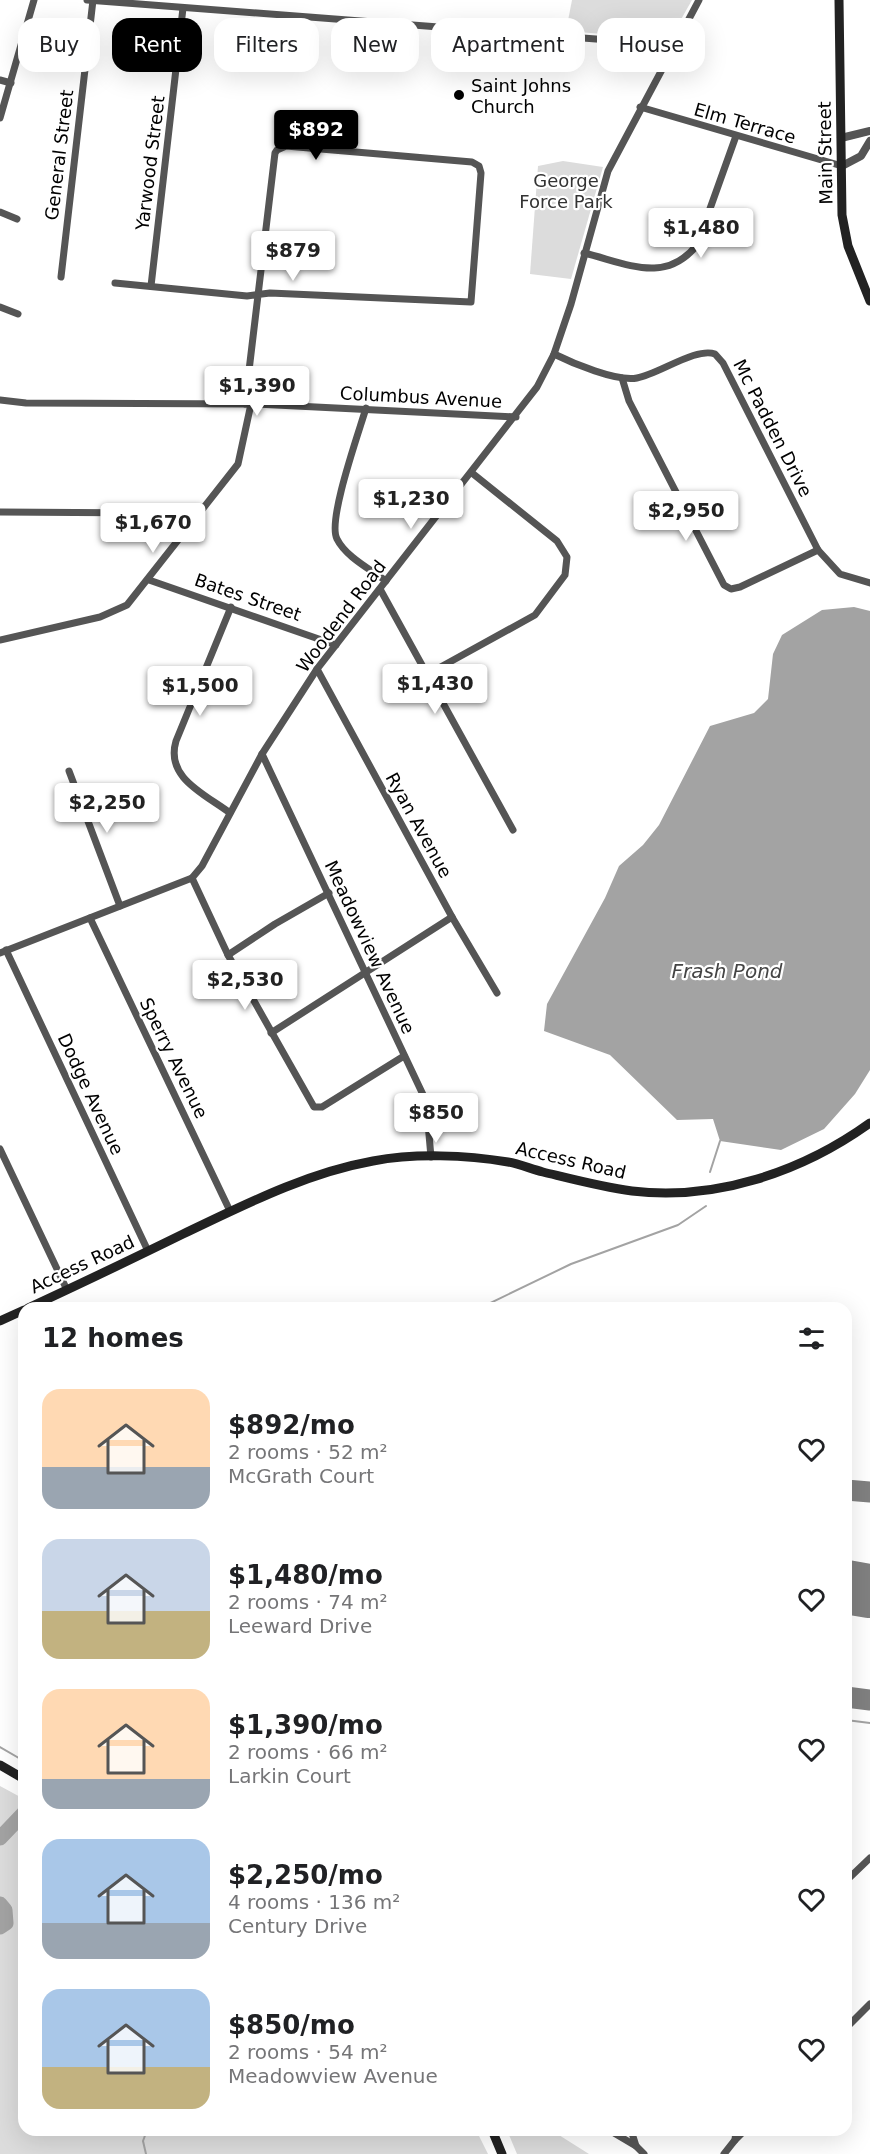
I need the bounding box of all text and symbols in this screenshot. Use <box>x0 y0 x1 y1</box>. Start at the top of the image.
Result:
chip: Buy <box>18 18 100 72</box>
chip: Rent <box>112 18 202 72</box>
chip: Filters <box>214 18 319 72</box>
chip: New <box>331 18 419 72</box>
chip: Apartment <box>431 18 585 72</box>
chip: House <box>597 18 705 72</box>
place label: Saint Johns Church <box>471 75 571 117</box>
marker: Saint Johns Church <box>452 88 466 102</box>
street label: General Street <box>41 89 77 221</box>
street label: Yarwood Street <box>131 94 169 233</box>
street label: Elm Terrace <box>692 98 798 148</box>
street label: Main Street <box>814 101 836 205</box>
pin: $892 <box>280 110 352 161</box>
text: $892 <box>288 117 344 141</box>
park label: George Force Park <box>519 170 613 212</box>
pin: $1,480 <box>652 208 750 259</box>
text: $1,480 <box>662 215 740 239</box>
pin: $879 <box>257 231 329 282</box>
text: $879 <box>265 238 321 262</box>
street label: Mc Padden Drive <box>729 356 817 500</box>
pin: $1,390 <box>208 366 306 417</box>
text: $1,390 <box>218 373 296 397</box>
street label: Columbus Avenue <box>339 382 503 412</box>
pin: $1,230 <box>362 479 460 530</box>
text: $1,230 <box>372 486 450 510</box>
pin: $2,950 <box>637 491 735 542</box>
text: $2,950 <box>647 498 725 522</box>
pin: $1,670 <box>104 503 202 554</box>
text: $1,670 <box>114 510 192 534</box>
street label: Woodend Road <box>292 556 390 676</box>
street label: Bates Street <box>192 569 304 625</box>
pin: $1,430 <box>386 664 484 715</box>
pin: $1,500 <box>151 666 249 717</box>
text: $1,430 <box>396 671 474 695</box>
text: $1,500 <box>161 673 239 697</box>
street label: Ryan Avenue <box>381 769 457 881</box>
pin: $2,250 <box>58 783 156 834</box>
text: $2,250 <box>68 790 146 814</box>
street label: Meadowview Avenue <box>321 857 419 1037</box>
water label: Frash Pond <box>671 959 783 983</box>
pin: $2,530 <box>196 960 294 1011</box>
text: $2,530 <box>206 967 284 991</box>
street label: Sperry Avenue <box>136 994 212 1122</box>
street label: Dodge Avenue <box>54 1030 128 1158</box>
pin: $850 <box>400 1093 472 1144</box>
text: $850 <box>408 1100 464 1124</box>
street label: Access Road <box>514 1137 628 1183</box>
street label: Access Road <box>27 1231 137 1297</box>
icon: filters <box>795 1322 828 1355</box>
text: 12 homes <box>42 1323 184 1353</box>
text: $892/mo <box>228 1410 355 1440</box>
icon: home <box>90 1413 162 1485</box>
icon: heart <box>795 1433 828 1466</box>
text: 2 rooms · 52 m² <box>228 1440 388 1464</box>
text: McGrath Court <box>228 1464 374 1488</box>
text: $1,480/mo <box>228 1560 383 1590</box>
icon: home <box>90 1563 162 1635</box>
icon: heart <box>795 1583 828 1616</box>
text: 2 rooms · 74 m² <box>228 1590 388 1614</box>
text: Leeward Drive <box>228 1614 372 1638</box>
text: $1,390/mo <box>228 1710 383 1740</box>
icon: home <box>90 1713 162 1785</box>
icon: heart <box>795 1733 828 1766</box>
text: 2 rooms · 66 m² <box>228 1740 388 1764</box>
text: Larkin Court <box>228 1764 351 1788</box>
text: $2,250/mo <box>228 1860 383 1890</box>
icon: home <box>90 1863 162 1935</box>
icon: heart <box>795 1883 828 1916</box>
text: 4 rooms · 136 m² <box>228 1890 400 1914</box>
text: Century Drive <box>228 1914 367 1938</box>
text: $850/mo <box>228 2010 355 2040</box>
icon: home <box>90 2013 162 2085</box>
icon: heart <box>795 2033 828 2066</box>
text: 2 rooms · 54 m² <box>228 2040 388 2064</box>
text: Meadowview Avenue <box>228 2064 438 2088</box>

